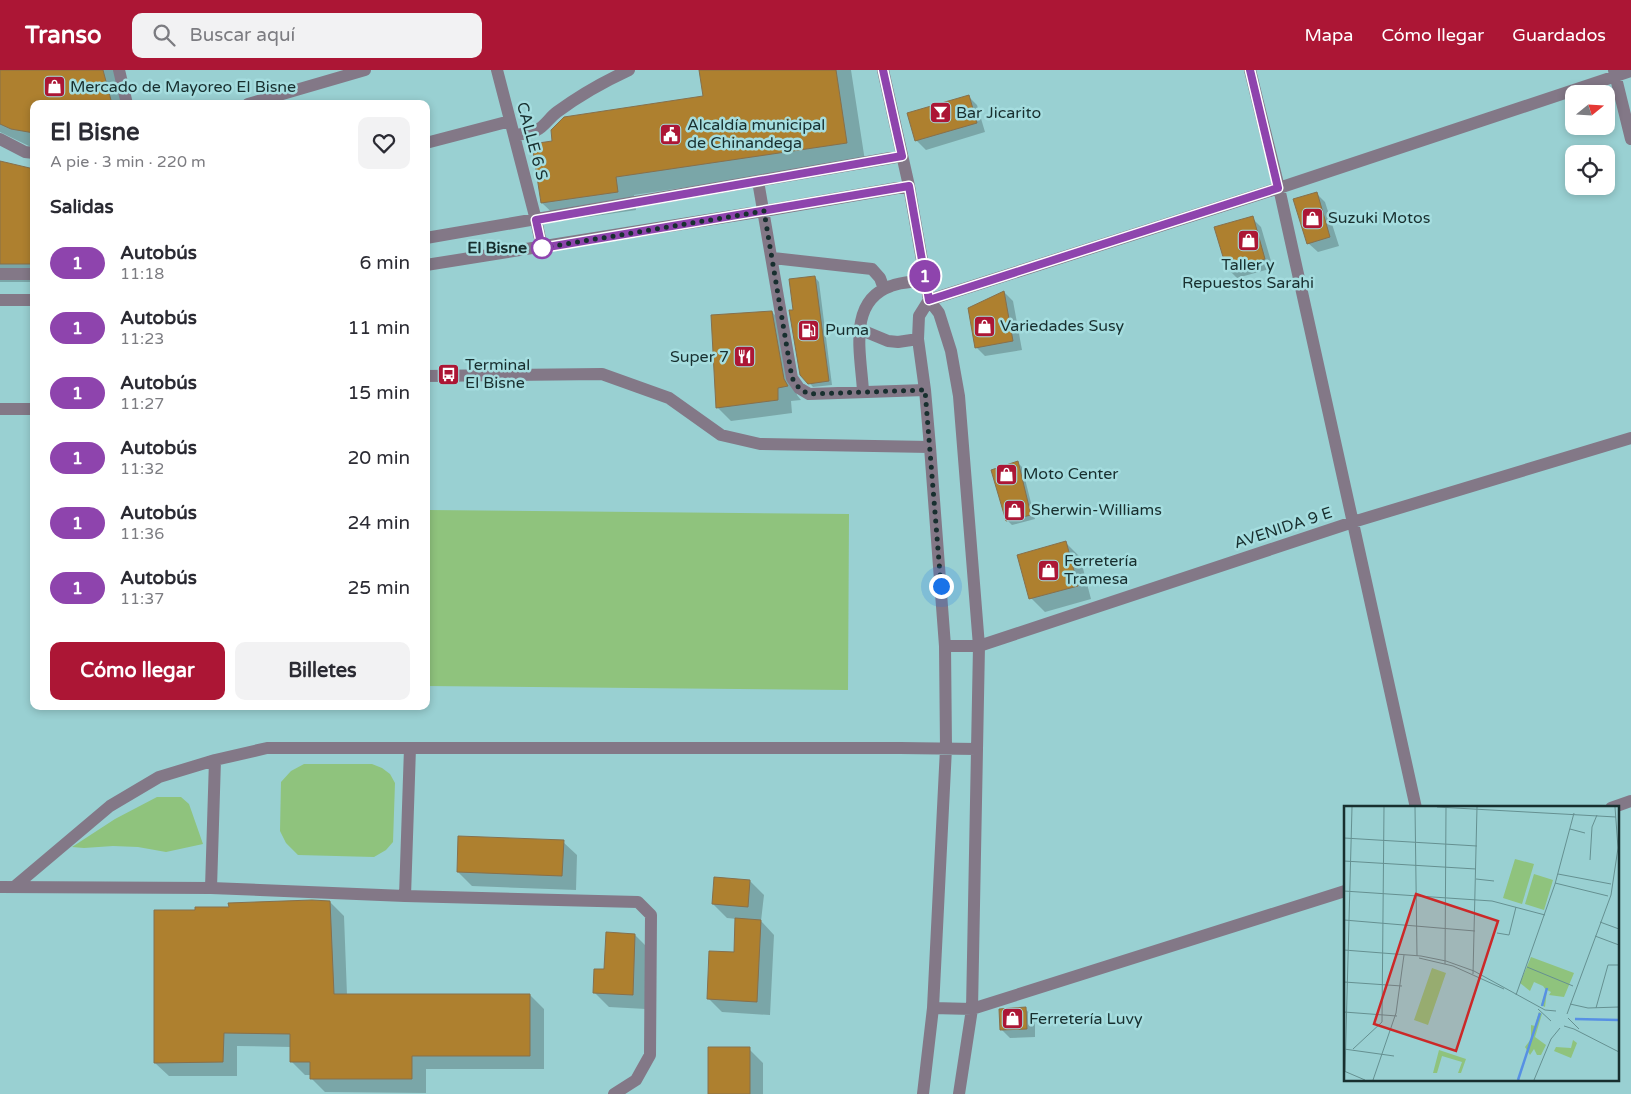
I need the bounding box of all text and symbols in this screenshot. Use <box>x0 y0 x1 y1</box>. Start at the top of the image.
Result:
search box <box>132 13 482 58</box>
text: Transo <box>25 21 102 50</box>
icon: search <box>150 21 178 49</box>
text: Buscar aquí <box>190 24 295 46</box>
text: Mapa <box>1304 24 1353 46</box>
text: Cómo llegar <box>1381 24 1484 46</box>
text: Guardados <box>1512 24 1606 46</box>
shop icon: Mercado de Mayoreo El Bisne <box>42 75 66 99</box>
place label: Mercado de Mayoreo El Bisne <box>70 77 296 97</box>
north arrow <box>1565 85 1615 135</box>
map controls <box>1565 85 1615 195</box>
street label: CALLE 6 S <box>512 100 552 182</box>
bar icon: Bar Jicarito <box>928 101 952 125</box>
place label: Bar Jicarito <box>956 103 1041 123</box>
place label: Alcaldía municipal de Chinandega <box>687 115 825 153</box>
button: heart <box>358 117 410 169</box>
text: El Bisne <box>50 118 140 147</box>
public building icon: Alcaldía municipal de Chinandega <box>659 122 683 146</box>
button: locate <box>1565 145 1615 195</box>
text: A pie · 3 min · 220 m <box>50 152 206 172</box>
text: Salidas <box>50 196 114 218</box>
shop icon: Suzuki Motos <box>1300 206 1324 230</box>
place label: Suzuki Motos <box>1328 208 1430 228</box>
shop icon: Taller y Repuestos Sarahi <box>1236 229 1260 253</box>
marker: El Bisne <box>531 237 553 259</box>
place label: El Bisne <box>467 238 527 258</box>
text: Autobús <box>120 242 197 264</box>
text: 1 <box>72 252 83 274</box>
text: 6 min <box>359 252 410 274</box>
place label: Taller y Repuestos Sarahi <box>1182 255 1314 293</box>
line badge: 1 <box>909 260 941 292</box>
text: 11:18 <box>120 264 164 284</box>
text: 1 <box>919 265 931 287</box>
text: Autobús <box>120 307 197 329</box>
shop icon: Variedades Susy <box>972 314 996 338</box>
place label: Variedades Susy <box>1000 316 1125 336</box>
text: 1 <box>72 317 83 339</box>
text: 11 min <box>347 317 410 339</box>
fuel station icon: Puma <box>797 318 821 342</box>
place label: Puma <box>825 320 869 340</box>
text: 11:23 <box>120 329 164 349</box>
restaurant icon: Super 7 <box>733 345 757 369</box>
place label: Super 7 <box>670 347 729 367</box>
place label: Terminal El Bisne <box>465 355 530 393</box>
bus stop icon: Terminal El Bisne <box>437 362 461 386</box>
text: Autobús <box>120 372 197 394</box>
text: 1 <box>72 382 83 404</box>
text: 15 min <box>347 382 410 404</box>
text: 11:27 <box>120 394 164 414</box>
text: Autobús <box>120 437 197 459</box>
text: 1 <box>72 447 83 469</box>
text: 20 min <box>347 447 410 469</box>
text: 11:32 <box>120 459 164 479</box>
shop icon: Moto Center <box>995 462 1019 486</box>
place label: Moto Center <box>1023 464 1119 484</box>
shop icon: Sherwin-Williams <box>1003 498 1027 522</box>
place label: Sherwin-Williams <box>1031 500 1162 520</box>
text: Autobús <box>120 502 197 524</box>
street label: AVENIDA 9 E <box>1231 503 1335 553</box>
text: 1 <box>72 512 83 534</box>
text: 24 min <box>347 512 410 534</box>
text: 11:36 <box>120 524 164 544</box>
place label: Ferretería Tramesa <box>1064 551 1137 589</box>
shop icon: Ferretería Tramesa <box>1036 558 1060 582</box>
text: Autobús <box>120 567 197 589</box>
your location <box>929 574 954 599</box>
text: 1 <box>72 577 83 599</box>
text: 25 min <box>347 577 410 599</box>
text: 11:37 <box>120 589 164 609</box>
button: Cómo llegar <box>50 642 225 700</box>
button: Billetes <box>235 642 410 700</box>
inset map <box>1344 806 1618 1082</box>
shop icon: Ferretería Luvy <box>1001 1007 1025 1031</box>
place label: Ferretería Luvy <box>1029 1009 1143 1029</box>

